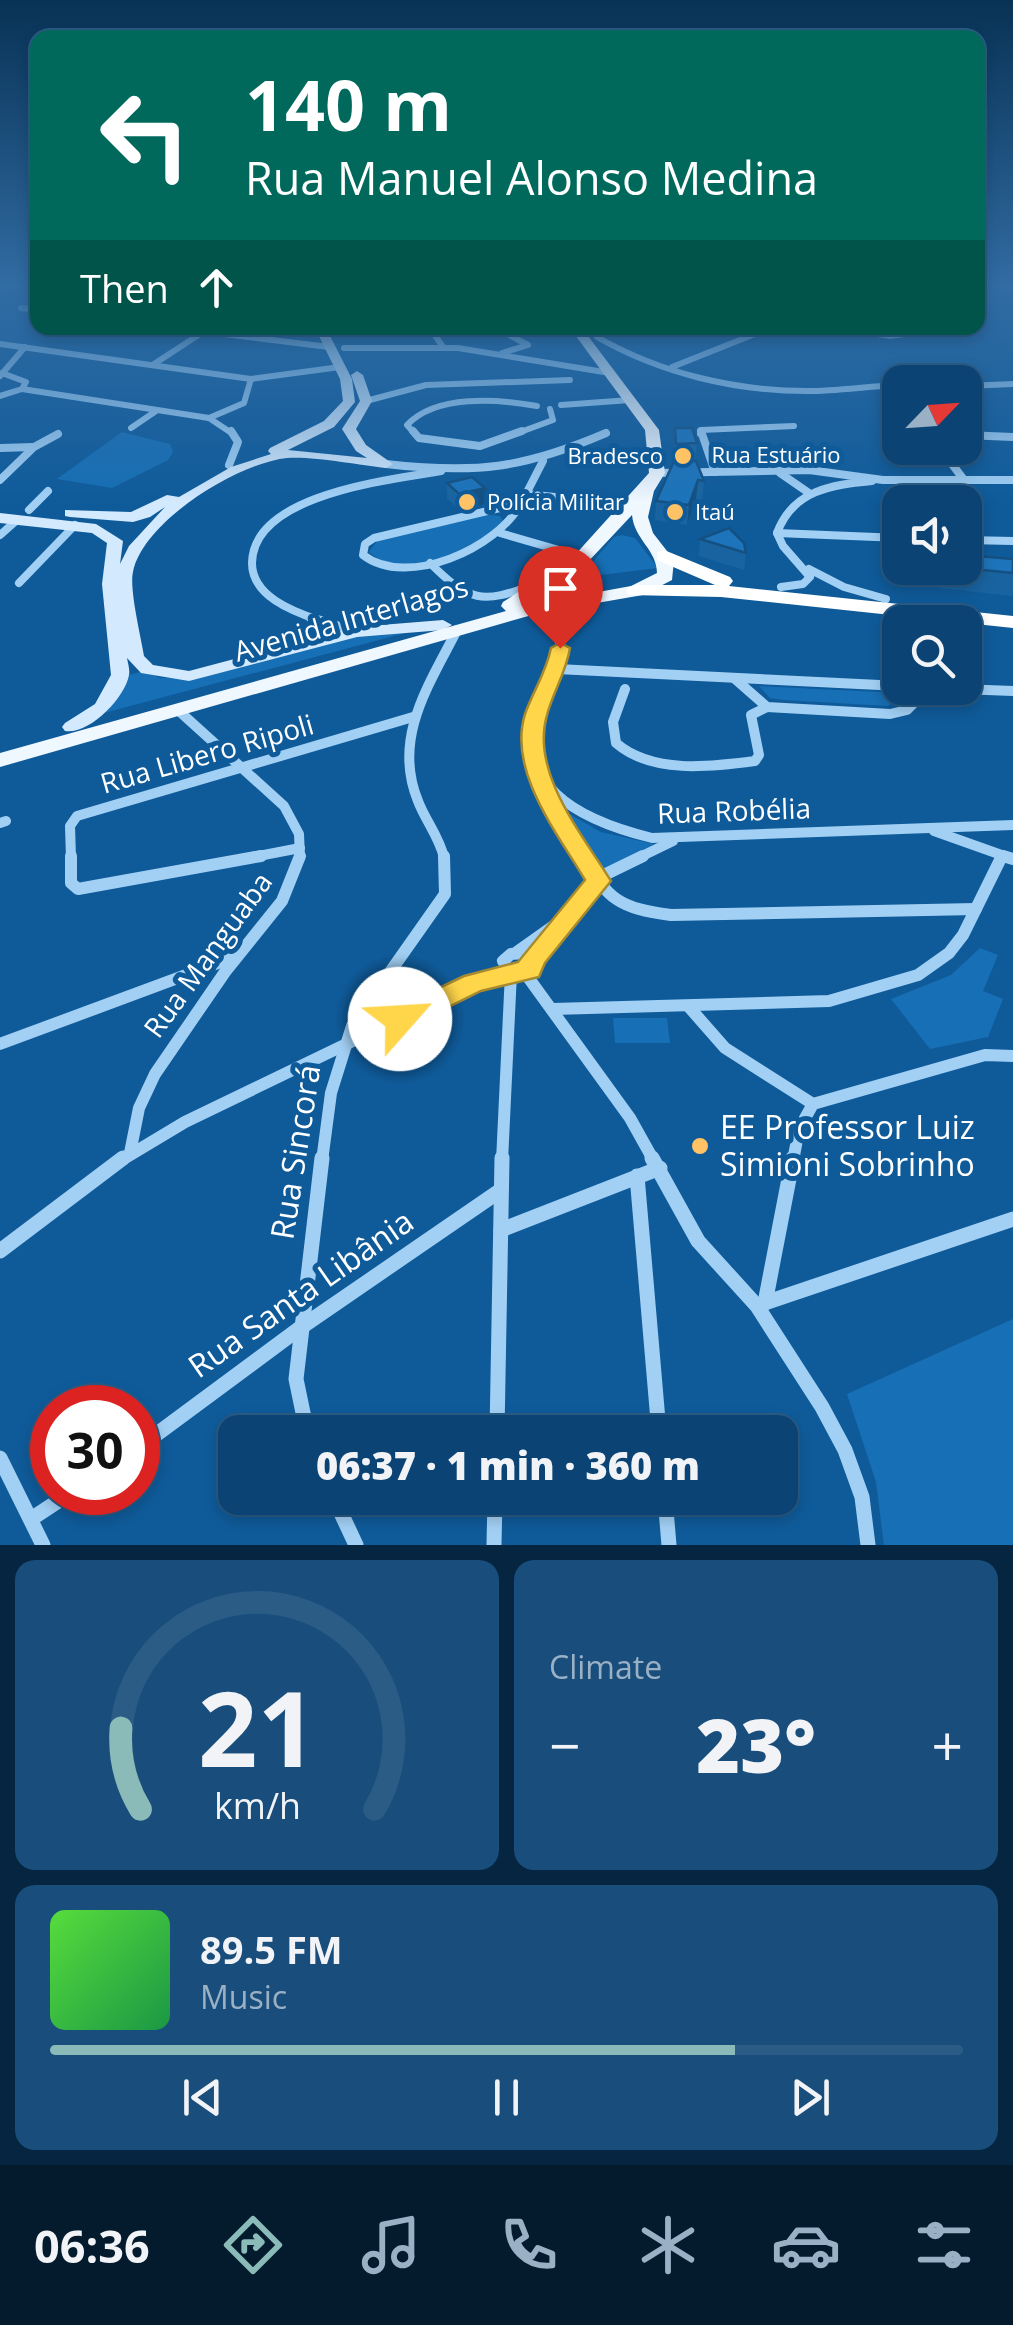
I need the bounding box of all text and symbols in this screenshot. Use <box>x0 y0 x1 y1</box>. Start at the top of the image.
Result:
text: 140 m <box>245 56 452 152</box>
icon: left <box>80 70 210 200</box>
text: Rua Manuel Alonso Medina <box>245 147 818 208</box>
icon: ahead <box>189 260 244 315</box>
text: Then <box>80 262 169 314</box>
north arrow <box>882 365 982 465</box>
map controls <box>882 365 982 705</box>
street label: Rua Estuário <box>711 439 841 469</box>
place label: Bradesco <box>568 440 663 470</box>
marker: Bradesco <box>672 445 694 467</box>
button: sound <box>882 485 982 585</box>
place label: Polícia Militar <box>487 486 624 516</box>
marker: Polícia Militar <box>456 491 478 513</box>
place label: Itaú <box>695 496 735 526</box>
marker: Itaú <box>664 501 686 523</box>
pin <box>518 546 603 649</box>
icon: arrive <box>533 561 588 616</box>
street label: Avenida Interlagos <box>229 566 472 670</box>
button: search <box>882 605 982 705</box>
street label: Rua Libero Ripoli <box>96 704 318 802</box>
street label: Rua Robélia <box>656 788 812 832</box>
street label: Rua Manguaba <box>134 864 280 1045</box>
position arrow <box>348 967 452 1071</box>
street label: Rua Sincorá <box>260 1061 330 1242</box>
place label: EE Professor Luiz Simioni Sobrinho <box>720 1105 975 1185</box>
marker: EE Professor Luiz Simioni Sobrinho <box>689 1135 711 1157</box>
street label: Rua Santa Libânia <box>179 1199 421 1387</box>
speed limit sign: 30 <box>30 1385 160 1515</box>
text: 06:37 · 1 min · 360 m <box>316 1439 700 1491</box>
text: Climate <box>549 1645 662 1688</box>
text: 21 <box>198 1656 316 1797</box>
text: 23° <box>696 1693 816 1795</box>
text: − <box>549 1707 580 1782</box>
text: + <box>932 1707 963 1782</box>
text: km/h <box>214 1781 300 1829</box>
text: 89.5 FM <box>200 1923 343 1975</box>
text: Music <box>200 1975 287 2018</box>
icon: previous <box>175 2070 230 2125</box>
icon: pause <box>479 2070 534 2125</box>
icon: next <box>783 2070 838 2125</box>
icon: directions <box>218 2210 288 2280</box>
icon: music <box>356 2210 426 2280</box>
icon: phone <box>494 2210 564 2280</box>
icon: climate <box>633 2210 703 2280</box>
icon: car <box>771 2210 841 2280</box>
icon: filters <box>909 2210 979 2280</box>
text: 06:36 <box>34 2215 150 2276</box>

